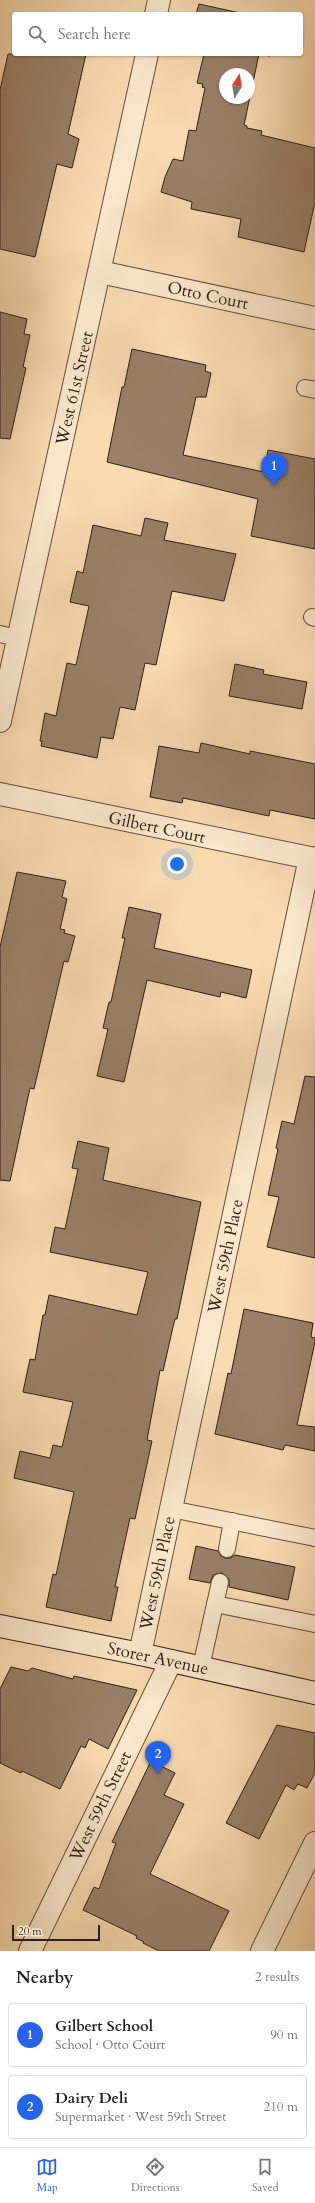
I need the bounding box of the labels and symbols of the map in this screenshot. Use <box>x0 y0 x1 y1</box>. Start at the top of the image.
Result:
north arrow <box>219 68 255 104</box>
street label: Otto Court <box>165 276 251 315</box>
street label: West 61st Street <box>50 328 99 448</box>
pin: 1 <box>261 453 287 486</box>
street label: Gilbert Court <box>106 806 208 849</box>
your location <box>167 854 187 874</box>
street label: West 59th Place <box>202 1197 249 1316</box>
street label: West 59th Place <box>134 1514 181 1633</box>
street label: Storer Avenue <box>105 1637 211 1680</box>
pin: 2 <box>145 1741 171 1774</box>
street label: West 59th Street <box>63 1747 137 1866</box>
scale bar <box>12 1923 100 1942</box>

